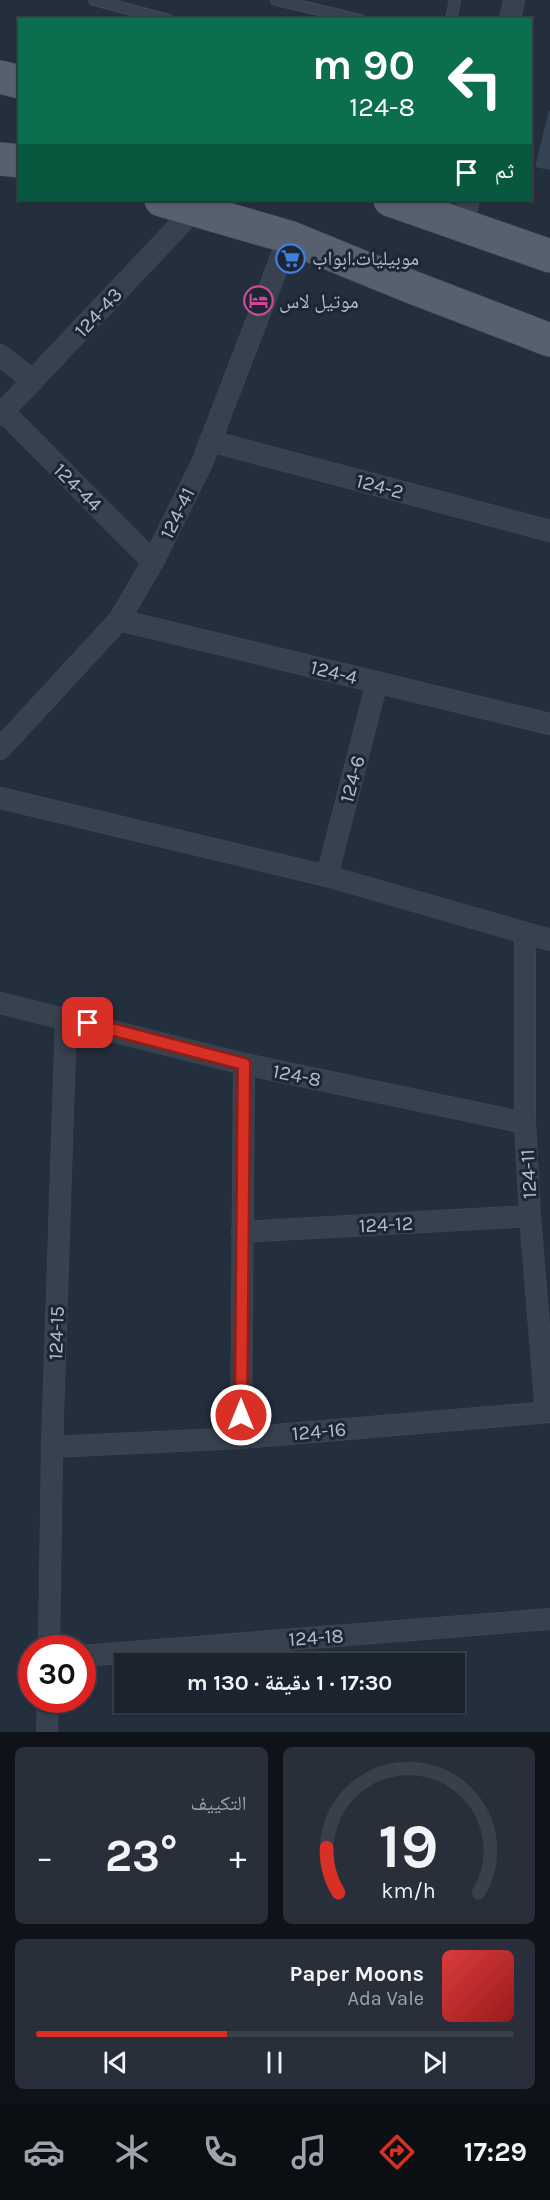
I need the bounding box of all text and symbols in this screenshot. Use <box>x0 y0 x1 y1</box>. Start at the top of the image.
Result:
text: 90 m <box>312 40 415 90</box>
icon: left <box>436 42 514 120</box>
text: 124-8 <box>349 91 415 123</box>
icon: arrive <box>450 156 483 189</box>
text: ثم <box>495 158 514 184</box>
supermarket icon: موبيليات.ابواب <box>275 242 307 274</box>
place label: موبيليات.ابواب <box>312 247 419 270</box>
street label: 124-43 <box>70 283 127 342</box>
hotel icon: موتيل لاس <box>242 285 274 317</box>
place label: موتيل لاس <box>279 290 359 313</box>
street label: 124-44 <box>49 458 107 516</box>
street label: 124-2 <box>354 469 406 504</box>
street label: 124-41 <box>155 484 200 543</box>
street label: 124-4 <box>308 656 360 689</box>
street label: 124-6 <box>335 753 370 805</box>
pin <box>62 997 113 1048</box>
icon: arrive <box>71 1006 104 1039</box>
street label: 124-8 <box>271 1060 323 1091</box>
street label: 124-11 <box>516 1149 541 1199</box>
street label: 124-12 <box>358 1212 414 1237</box>
street label: 124-15 <box>44 1306 69 1361</box>
position arrow <box>209 1383 273 1447</box>
street label: 124-16 <box>291 1418 347 1445</box>
street label: 124-18 <box>288 1624 344 1651</box>
speed limit sign: 30 <box>18 1635 96 1713</box>
text: 17:30 · 1 دقيقة · 130 m <box>187 1670 392 1696</box>
text: التكييف <box>190 1792 247 1815</box>
text: 19 <box>379 1810 439 1883</box>
text: 23° <box>105 1830 178 1882</box>
text: − <box>36 1838 53 1876</box>
text: + <box>229 1838 246 1876</box>
text: km/h <box>382 1878 436 1903</box>
text: Paper Moons <box>290 1961 424 1987</box>
text: Ada Vale <box>347 1987 424 2010</box>
icon: previous <box>99 2046 132 2079</box>
icon: pause <box>258 2046 291 2079</box>
icon: next <box>418 2046 451 2079</box>
icon: car <box>23 2131 65 2173</box>
icon: climate <box>111 2131 153 2173</box>
icon: phone <box>199 2131 241 2173</box>
icon: music <box>288 2131 330 2173</box>
icon: directions <box>376 2131 418 2173</box>
text: 17:29 <box>464 2136 527 2168</box>

